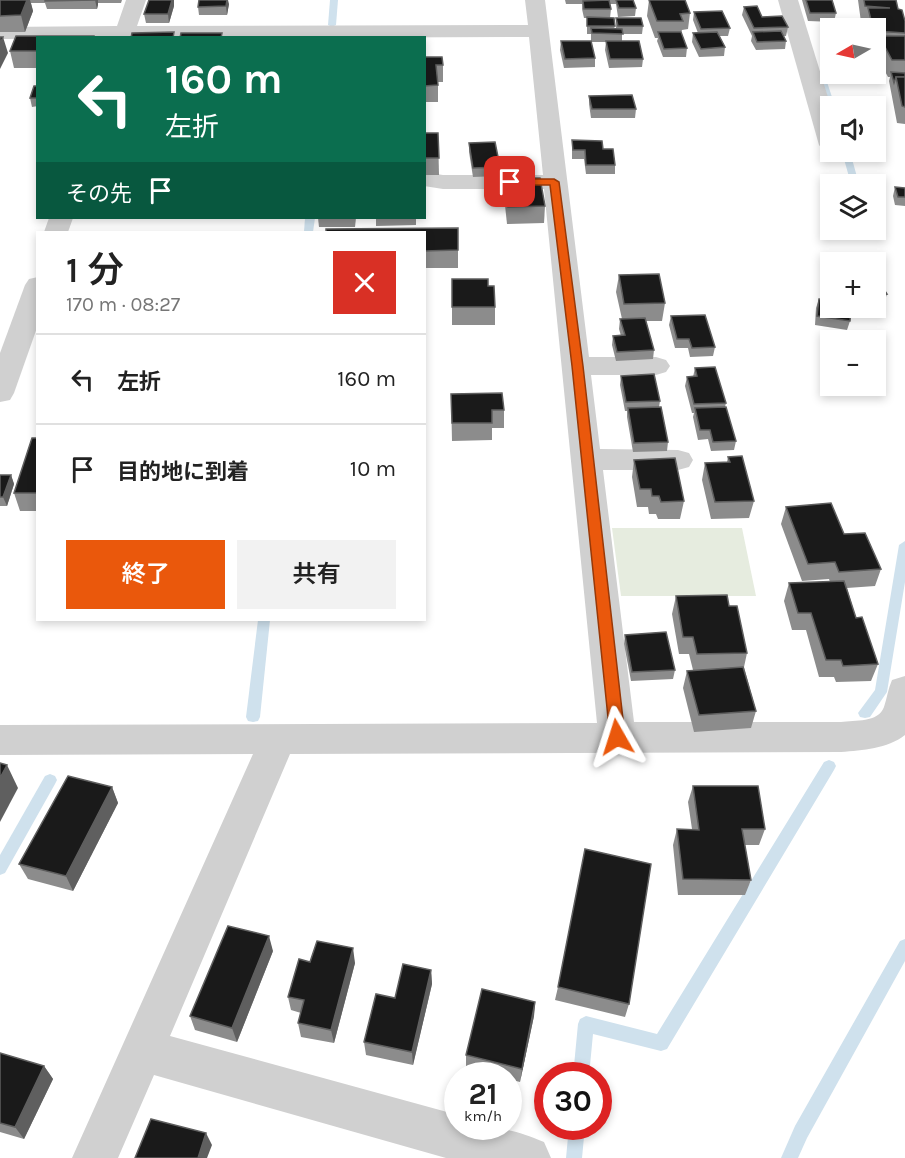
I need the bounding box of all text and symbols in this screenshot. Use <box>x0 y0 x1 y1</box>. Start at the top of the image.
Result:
north arrow <box>820 18 886 84</box>
map controls <box>820 18 886 396</box>
text: 160 m <box>165 54 283 104</box>
icon: left <box>66 60 144 138</box>
button: sound <box>820 96 886 162</box>
text: 左折 <box>165 111 219 143</box>
pin <box>484 156 535 207</box>
icon: arrive <box>493 165 526 198</box>
icon: arrive <box>144 174 177 207</box>
button: layers <box>820 174 886 240</box>
text: その先 <box>66 181 132 207</box>
text: 1 分 <box>66 249 124 291</box>
button: close <box>333 251 396 314</box>
button: + <box>820 252 886 318</box>
text: 170 m · 08:27 <box>66 293 180 316</box>
button: − <box>820 330 886 396</box>
icon: left <box>66 363 99 396</box>
text: 160 m <box>337 366 396 392</box>
text: 左折 <box>117 369 161 395</box>
icon: arrive <box>66 453 99 486</box>
text: 10 m <box>350 456 396 482</box>
text: 目的地に到着 <box>117 459 249 485</box>
button: 終了 <box>66 540 225 609</box>
button: 共有 <box>237 540 396 609</box>
position arrow <box>585 705 649 769</box>
speed limit sign: 30 <box>534 1062 612 1140</box>
text: 21 <box>469 1076 497 1112</box>
text: km/h <box>464 1107 502 1125</box>

